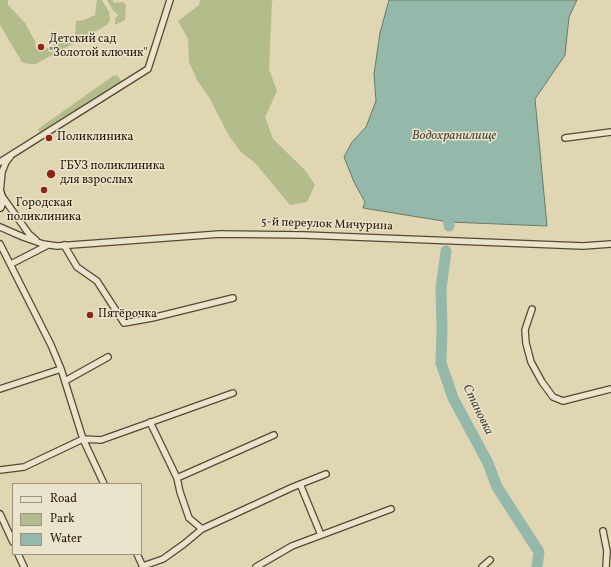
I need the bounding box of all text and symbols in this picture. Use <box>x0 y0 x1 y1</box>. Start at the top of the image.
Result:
place label: Детский сад "Золотой ключик" <box>49 33 148 61</box>
marker: Детский сад "Золотой ключик" <box>36 42 46 52</box>
water label: Водохранилище <box>412 129 496 145</box>
place label: Поликлиника <box>57 131 133 145</box>
marker: Поликлиника <box>44 133 54 143</box>
place label: ГБУЗ поликлиника для взрослых <box>60 160 165 188</box>
marker: ГБУЗ поликлиника для взрослых <box>45 168 57 180</box>
marker: Городская поликлиника <box>39 185 49 195</box>
place label: Городская поликлиника <box>7 197 81 225</box>
street label: 5-й переулок Мичурина <box>261 215 393 235</box>
place label: Пятёрочка <box>98 308 157 322</box>
marker: Пятёрочка <box>85 310 95 320</box>
water label: Становка <box>458 382 496 438</box>
legend <box>12 483 142 555</box>
text: Road <box>50 491 77 507</box>
text: Park <box>50 511 75 527</box>
text: Water <box>50 531 82 547</box>

